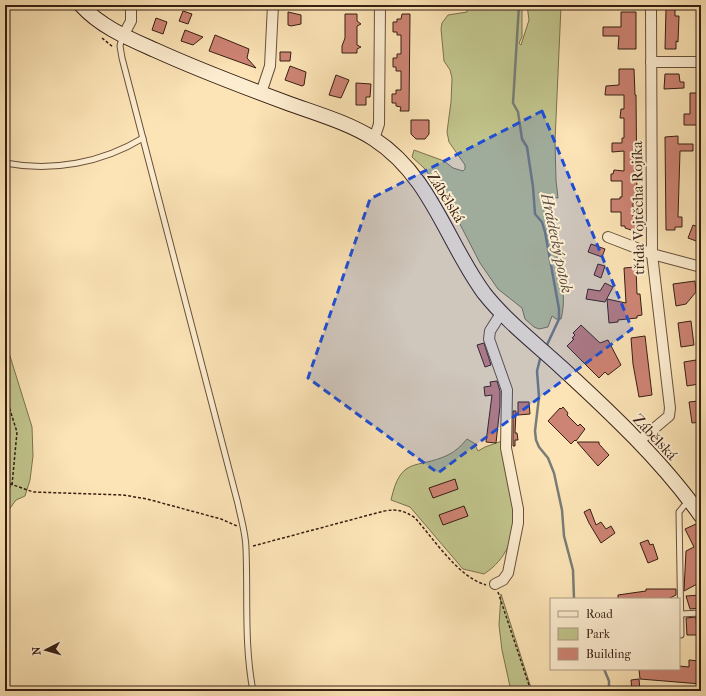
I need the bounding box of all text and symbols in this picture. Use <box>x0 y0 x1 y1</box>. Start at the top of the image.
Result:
street label: třída Vojtěcha Rojíka <box>628 140 648 275</box>
street label: Zábělská <box>423 168 469 227</box>
water label: Hrádecký potok <box>537 190 577 295</box>
street label: Zábělská <box>629 410 682 465</box>
legend <box>550 598 680 670</box>
text: Road <box>586 607 613 621</box>
text: Park <box>586 627 611 641</box>
north arrow <box>26 630 66 670</box>
text: N <box>30 646 43 656</box>
text: Building <box>586 647 631 661</box>

